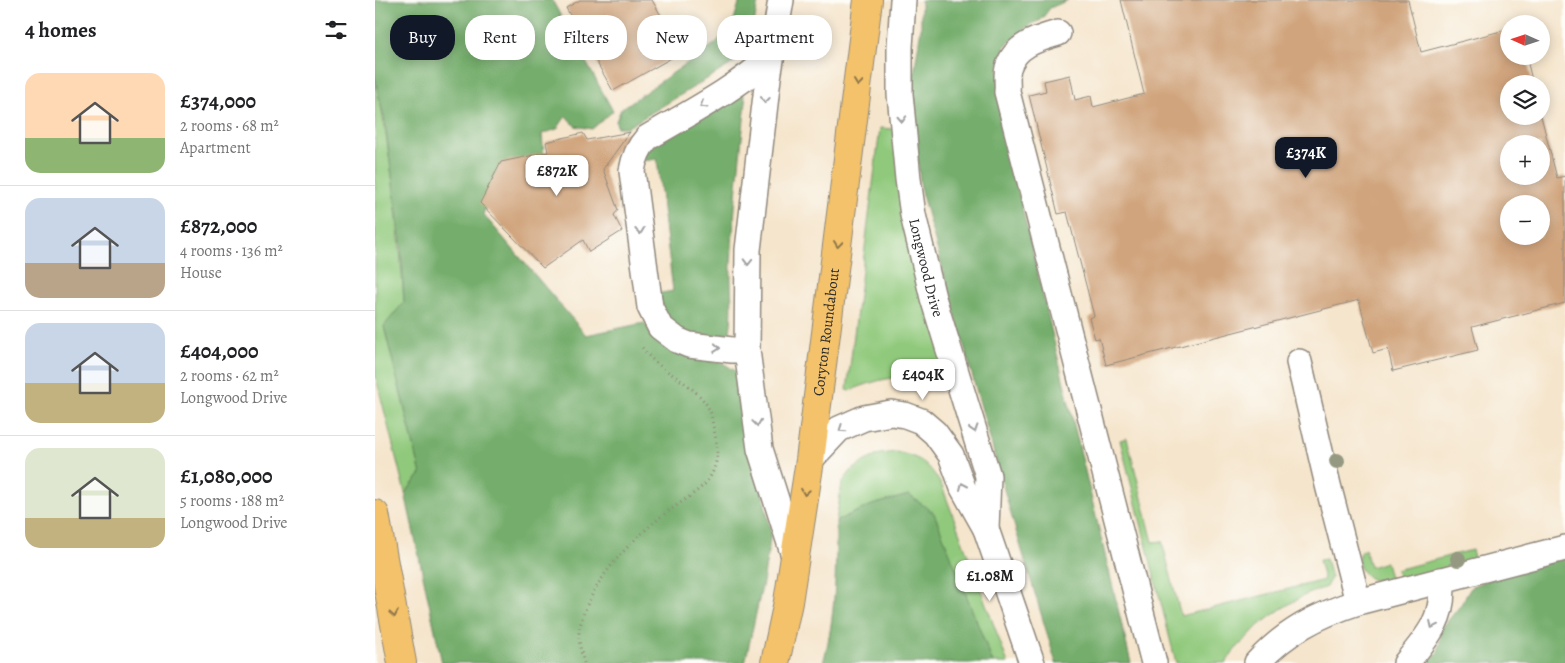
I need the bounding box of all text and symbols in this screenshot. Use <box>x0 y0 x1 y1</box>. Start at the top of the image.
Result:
chip: Buy <box>390 15 455 60</box>
chip: Rent <box>465 15 535 60</box>
chip: Filters <box>545 15 627 60</box>
chip: New <box>637 15 707 60</box>
chip: Apartment <box>717 15 832 60</box>
north arrow <box>1500 15 1550 65</box>
map controls <box>1500 15 1550 245</box>
text: 4 homes <box>25 16 97 44</box>
icon: filters <box>322 16 350 44</box>
button: layers <box>1500 75 1550 125</box>
one-way arrow <box>853 79 864 87</box>
text: £374,000 <box>180 87 256 115</box>
icon: home <box>65 93 125 153</box>
one-way arrow <box>760 96 771 104</box>
one-way arrow <box>699 98 708 108</box>
text: 2 rooms · 68 m² <box>180 115 279 137</box>
one-way arrow <box>896 115 907 123</box>
button: + <box>1500 135 1550 185</box>
pin: £374K <box>1271 136 1341 179</box>
text: Apartment <box>180 137 251 159</box>
text: £374K <box>1286 142 1326 164</box>
pin: £872K <box>522 154 592 197</box>
text: £872K <box>536 160 578 182</box>
button: − <box>1500 195 1550 245</box>
text: £872,000 <box>180 212 257 240</box>
street label: Longwood Drive <box>904 216 948 320</box>
icon: home <box>65 218 125 278</box>
one-way arrow <box>634 227 645 235</box>
text: 4 rooms · 136 m² <box>180 240 283 262</box>
one-way arrow <box>833 241 844 249</box>
one-way arrow <box>743 258 753 266</box>
text: House <box>180 262 222 284</box>
street label: Coryton Roundabout <box>808 267 844 397</box>
text: £404,000 <box>180 337 259 365</box>
icon: home <box>65 343 125 403</box>
one-way arrow <box>714 343 722 354</box>
pin: £404K <box>888 358 958 401</box>
text: £404K <box>902 364 944 386</box>
text: 2 rooms · 62 m² <box>180 365 279 387</box>
text: Longwood Drive <box>180 387 288 409</box>
one-way arrow <box>751 419 761 428</box>
one-way arrow <box>838 422 847 432</box>
one-way arrow <box>968 425 978 433</box>
text: £1,080,000 <box>180 462 273 490</box>
icon: home <box>65 468 125 528</box>
one-way arrow <box>959 482 970 491</box>
one-way arrow <box>801 488 811 497</box>
text: 5 rooms · 188 m² <box>180 490 284 512</box>
text: Longwood Drive <box>180 512 288 534</box>
pin: £1.08M <box>949 560 1031 602</box>
text: £1.08M <box>966 565 1014 587</box>
one-way arrow <box>388 609 398 618</box>
one-way arrow <box>1429 620 1440 629</box>

